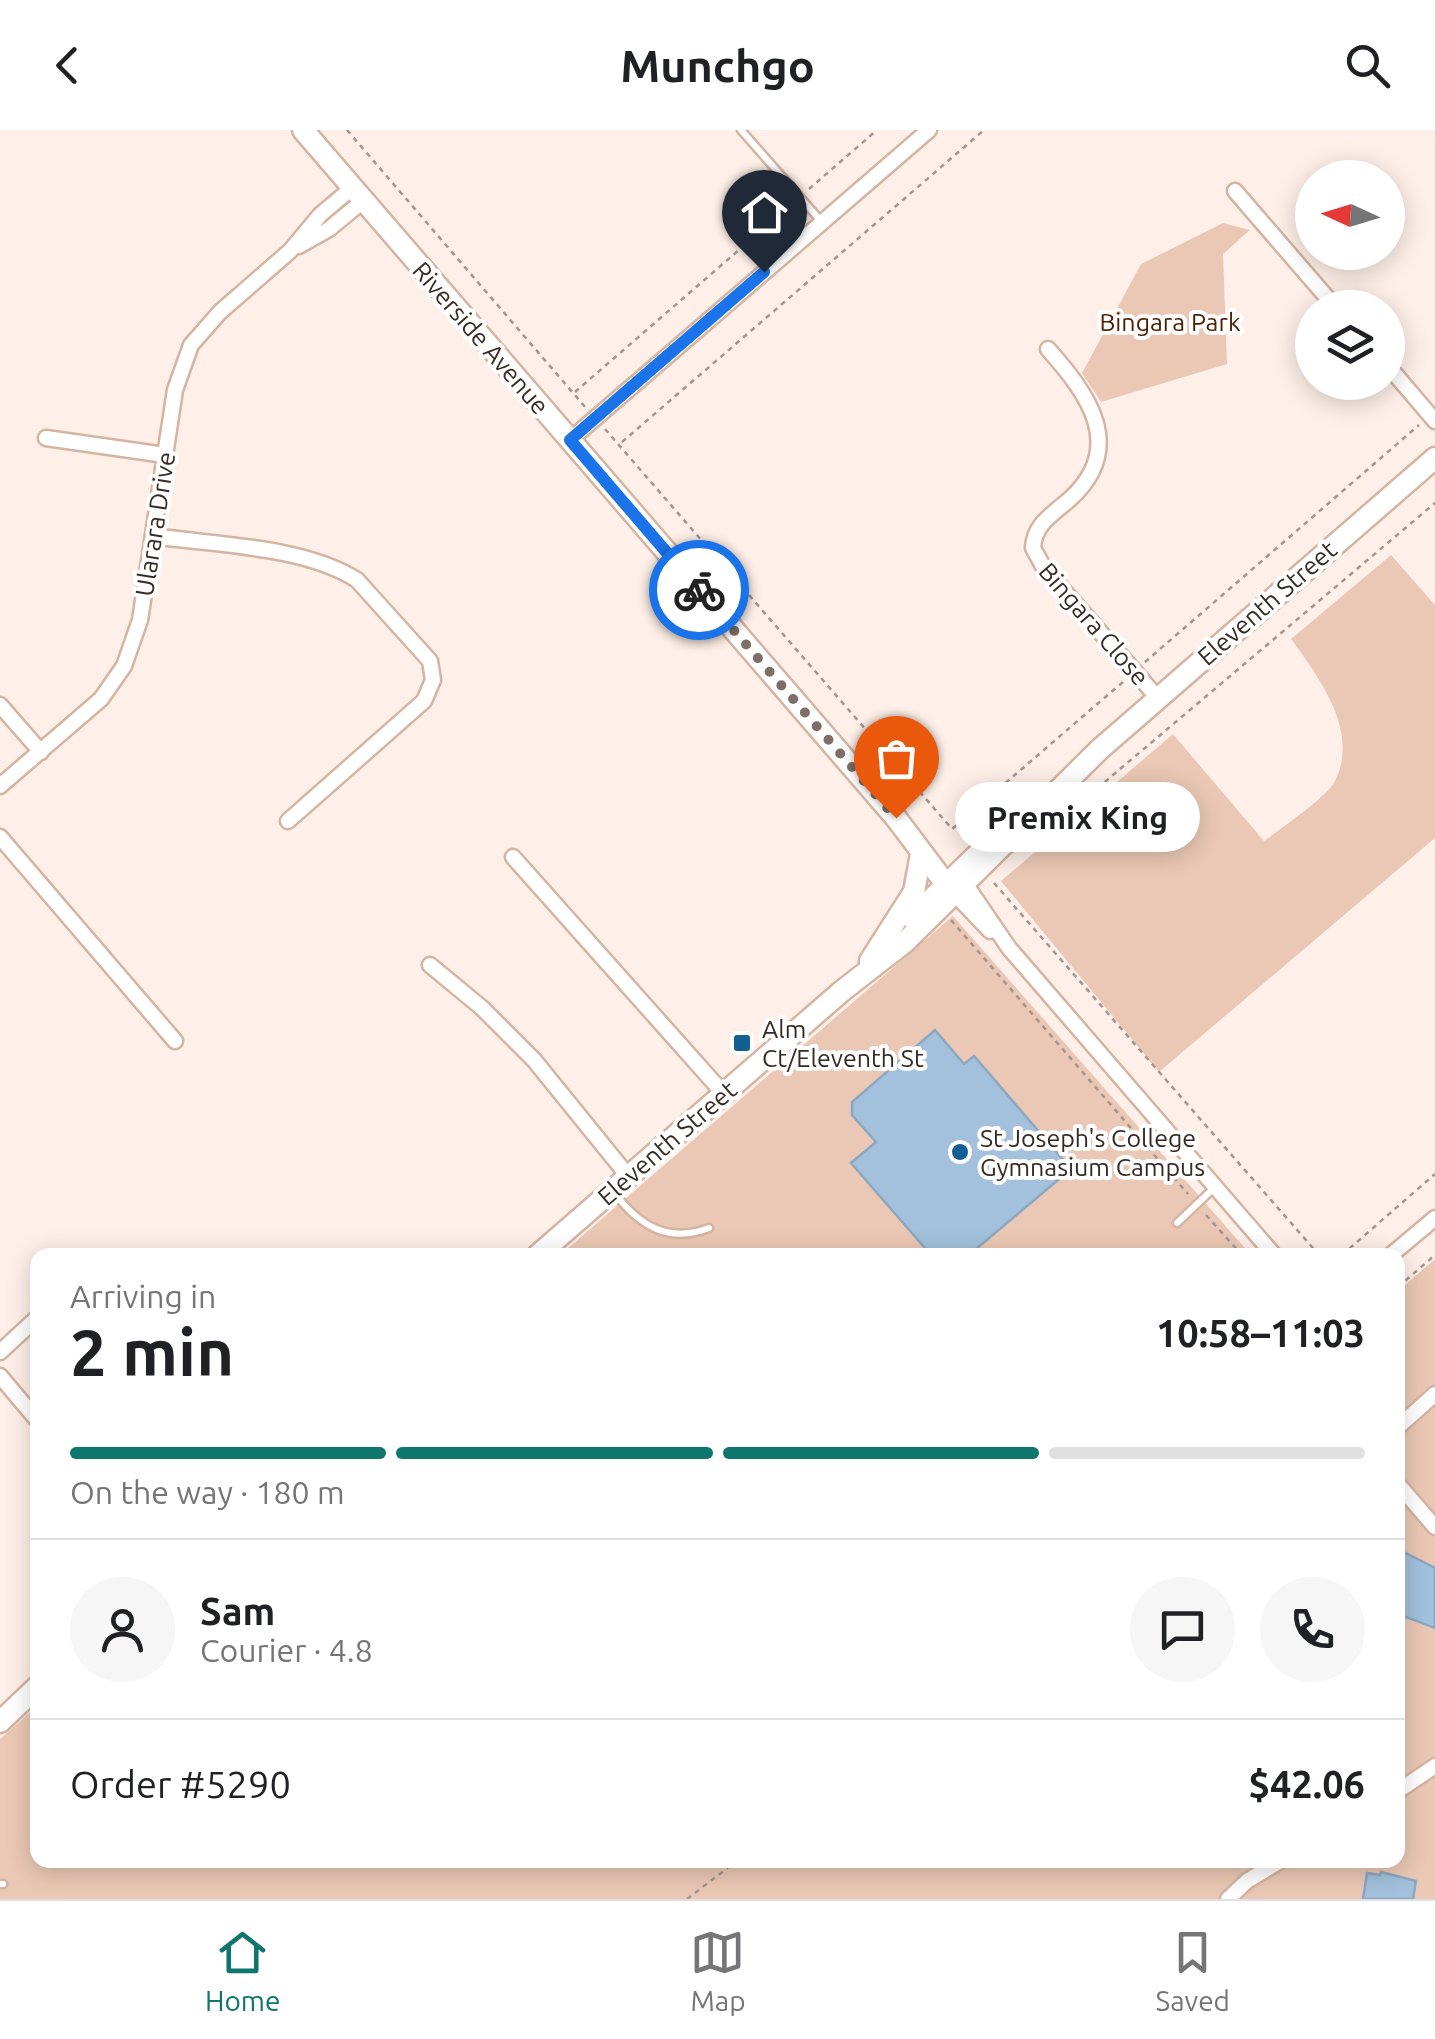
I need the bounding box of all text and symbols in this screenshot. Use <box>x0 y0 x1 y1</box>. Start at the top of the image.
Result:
icon: back <box>40 38 95 93</box>
icon: search <box>1340 38 1395 93</box>
text: Munchgo <box>620 40 815 91</box>
north arrow <box>1295 160 1405 270</box>
map controls <box>1295 160 1405 400</box>
pin <box>722 170 807 273</box>
icon: home <box>737 185 792 240</box>
street label: Riverside Avenue <box>407 256 555 420</box>
button: layers <box>1295 290 1405 400</box>
park label: Bingara Park <box>1099 308 1241 336</box>
street label: Ularara Drive <box>130 450 180 598</box>
street label: Eleventh Street <box>1192 535 1342 671</box>
courier <box>649 540 749 640</box>
street label: Bingara Close <box>1033 557 1155 691</box>
icon: bike <box>672 563 727 618</box>
pin <box>854 716 939 819</box>
icon: bag <box>869 731 924 786</box>
callout: Premix King <box>956 783 1201 853</box>
text: Premix King <box>987 799 1168 835</box>
place label: Alm Ct/Eleventh St <box>762 1015 924 1072</box>
marker: Alm Ct/Eleventh St <box>731 1032 753 1054</box>
street label: Eleventh Street <box>592 1075 742 1211</box>
place label: St Joseph's College Gymnasium Campus <box>980 1124 1205 1181</box>
marker: St Joseph's College Gymnasium Campus <box>949 1141 971 1163</box>
text: Arriving in <box>70 1278 216 1314</box>
text: 10:58–11:03 <box>1156 1312 1365 1354</box>
text: 2 min <box>70 1315 234 1388</box>
text: On the way · 180 m <box>70 1474 345 1510</box>
button: person <box>70 1577 175 1682</box>
button: chat <box>1130 1577 1235 1682</box>
button: phone <box>1260 1577 1365 1682</box>
text: Sam <box>200 1590 275 1632</box>
text: Courier · 4.8 <box>200 1632 373 1668</box>
text: Order #5290 <box>70 1763 291 1805</box>
text: $42.06 <box>1248 1763 1365 1805</box>
tab: Home <box>205 1925 281 2016</box>
tab: Map <box>690 1925 746 2016</box>
tab: Saved <box>1155 1925 1230 2016</box>

